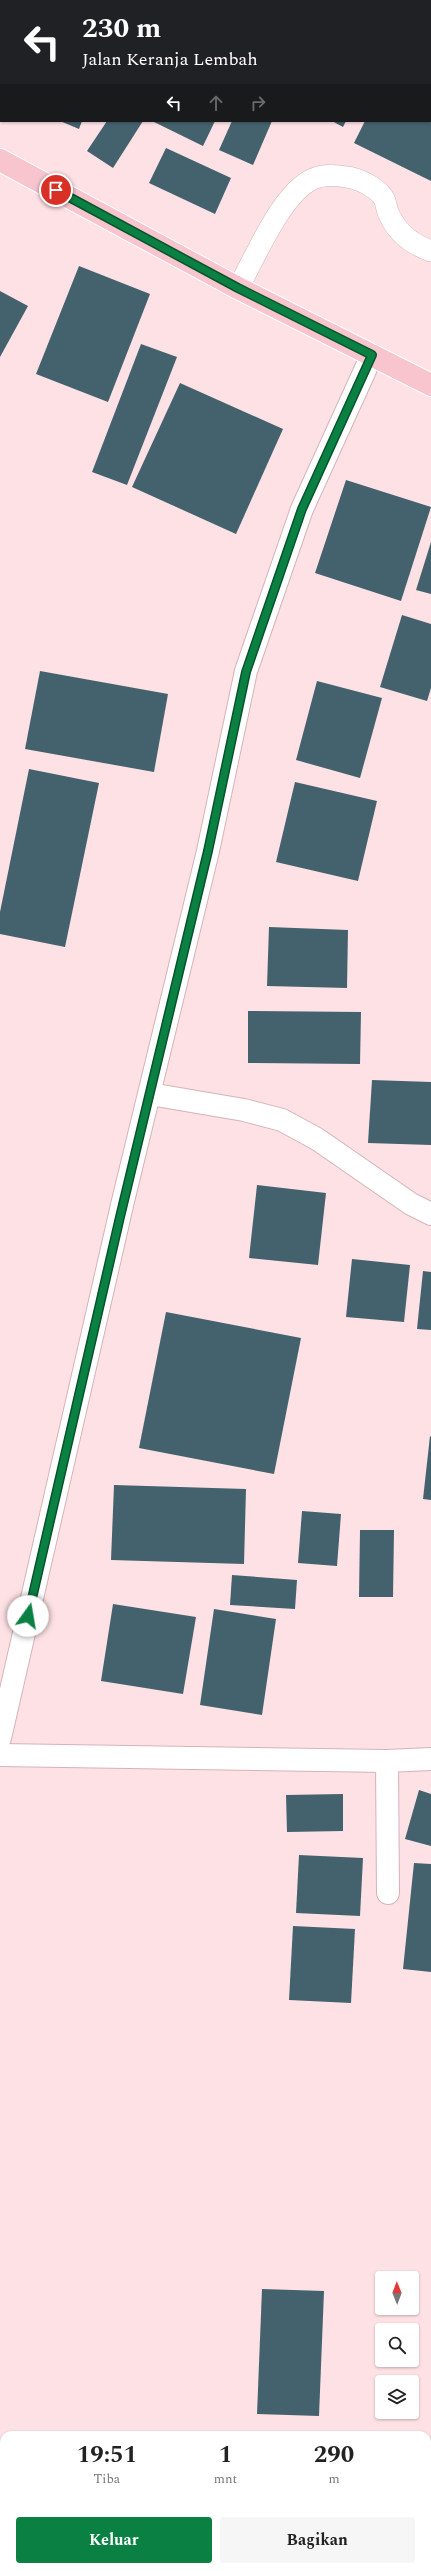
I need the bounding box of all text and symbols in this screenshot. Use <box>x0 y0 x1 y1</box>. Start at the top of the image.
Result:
text: 230 m <box>82 7 161 50</box>
icon: left <box>16 16 68 68</box>
text: Jalan Keranja Lembah <box>82 46 258 73</box>
icon: left <box>163 92 185 114</box>
icon: ahead <box>205 92 227 114</box>
icon: right <box>247 92 269 114</box>
pin <box>39 173 73 207</box>
icon: arrive <box>45 179 67 201</box>
position arrow <box>7 1595 49 1637</box>
north arrow <box>375 2271 419 2315</box>
map controls <box>375 2271 419 2419</box>
button: search <box>375 2323 419 2367</box>
button: layers <box>375 2375 419 2419</box>
text: 19:51 <box>77 2437 137 2473</box>
text: 1 <box>219 2437 232 2473</box>
text: 290 <box>314 2437 354 2473</box>
text: Tiba <box>94 2469 120 2489</box>
text: mnt <box>214 2469 237 2489</box>
text: m <box>328 2469 340 2489</box>
button: Keluar <box>16 2517 212 2563</box>
button: Bagikan <box>220 2517 415 2563</box>

